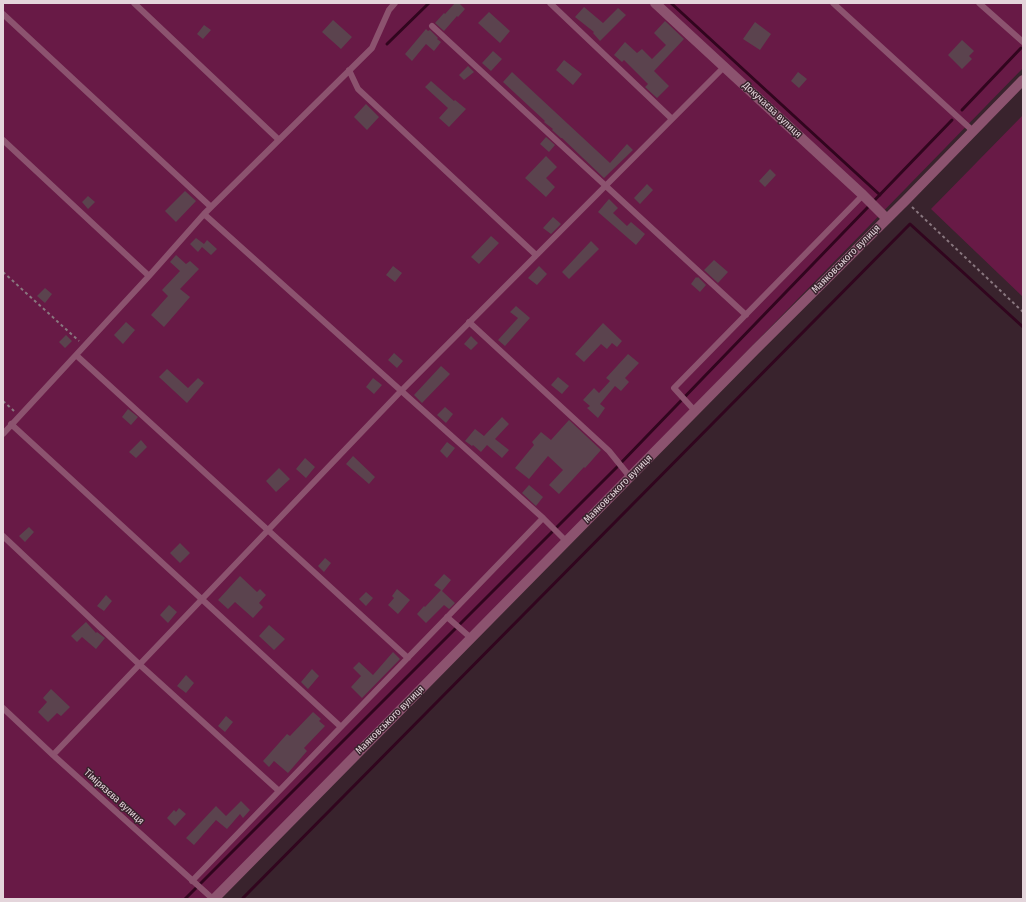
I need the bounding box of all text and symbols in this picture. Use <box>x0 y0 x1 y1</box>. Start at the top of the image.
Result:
street label: Докучаєва вулиця <box>740 80 804 140</box>
street label: Маяковського вулиця <box>809 222 883 296</box>
street label: Маяковського вулиця <box>581 452 655 526</box>
street label: Маяковського вулиця <box>353 683 427 757</box>
street label: Тімірязєва вулиця <box>81 767 147 827</box>

